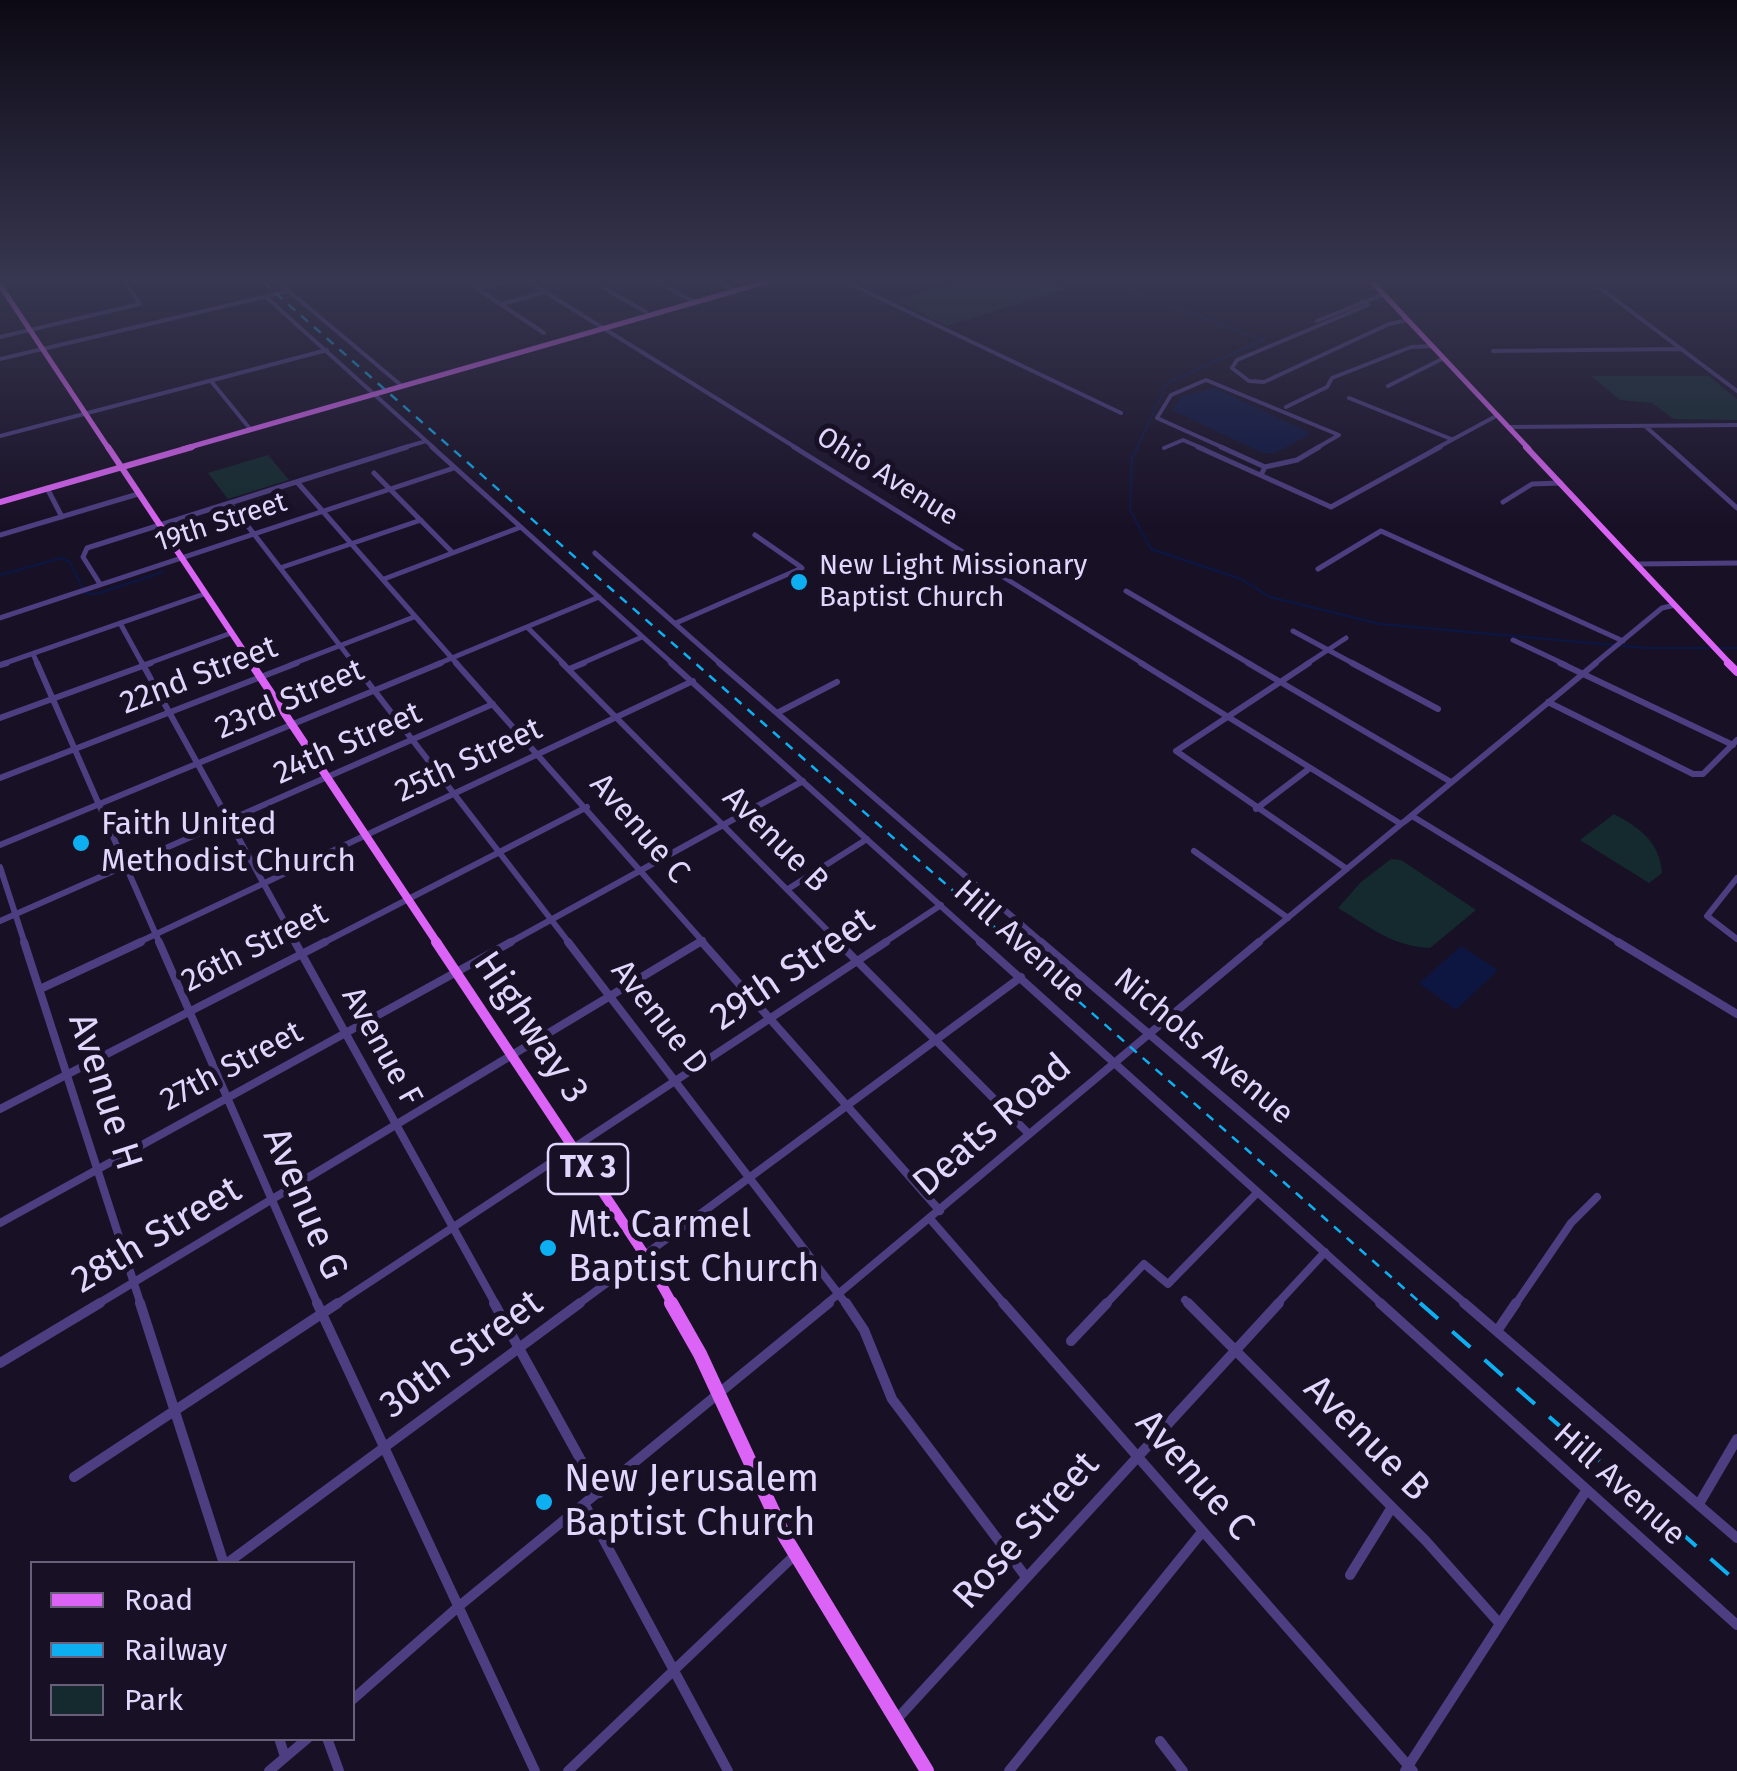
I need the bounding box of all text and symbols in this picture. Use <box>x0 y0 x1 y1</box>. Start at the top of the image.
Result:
street label: Ohio Avenue <box>810 420 964 534</box>
street label: 19th Street <box>151 486 291 560</box>
place label: New Light Missionary Baptist Church <box>819 549 1087 615</box>
marker: New Light Missionary Baptist Church <box>788 571 810 593</box>
street label: 22nd Street <box>115 629 283 723</box>
street label: 23rd Street <box>210 652 370 748</box>
street label: 24th Street <box>268 694 428 794</box>
street label: 25th Street <box>390 710 548 812</box>
street label: Avenue C <box>581 766 697 892</box>
street label: Avenue B <box>714 779 836 901</box>
place label: Faith United Methodist Church <box>101 806 356 881</box>
marker: Faith United Methodist Church <box>70 832 92 854</box>
street label: Hill Avenue <box>945 873 1093 1011</box>
street label: 26th Street <box>176 895 334 1001</box>
street label: 29th Street <box>703 899 883 1041</box>
street label: Highway 3 <box>463 943 597 1113</box>
street label: Avenue D <box>602 953 716 1083</box>
street label: Nichols Avenue <box>1105 961 1301 1133</box>
street label: Avenue F <box>333 981 429 1113</box>
street label: Avenue H <box>57 1008 151 1176</box>
street label: 27th Street <box>154 1014 310 1120</box>
street label: Deats Road <box>905 1045 1081 1207</box>
street label: Avenue G <box>252 1121 356 1287</box>
road number: TX 3 <box>548 1144 628 1194</box>
street label: 28th Street <box>64 1168 250 1304</box>
place label: Mt. Carmel Baptist Church <box>568 1203 820 1292</box>
marker: Mt. Carmel Baptist Church <box>537 1237 559 1259</box>
street label: 30th Street <box>372 1281 552 1429</box>
street label: Avenue B <box>1294 1367 1438 1511</box>
street label: Avenue C <box>1125 1402 1263 1550</box>
street label: Hill Avenue <box>1545 1416 1693 1554</box>
street label: Rose Street <box>944 1443 1110 1619</box>
place label: New Jerusalem Baptist Church <box>564 1457 819 1546</box>
marker: New Jerusalem Baptist Church <box>533 1491 555 1513</box>
legend <box>30 1561 355 1741</box>
text: Road <box>124 1582 193 1618</box>
text: Railway <box>124 1632 227 1668</box>
text: Park <box>124 1682 183 1718</box>

